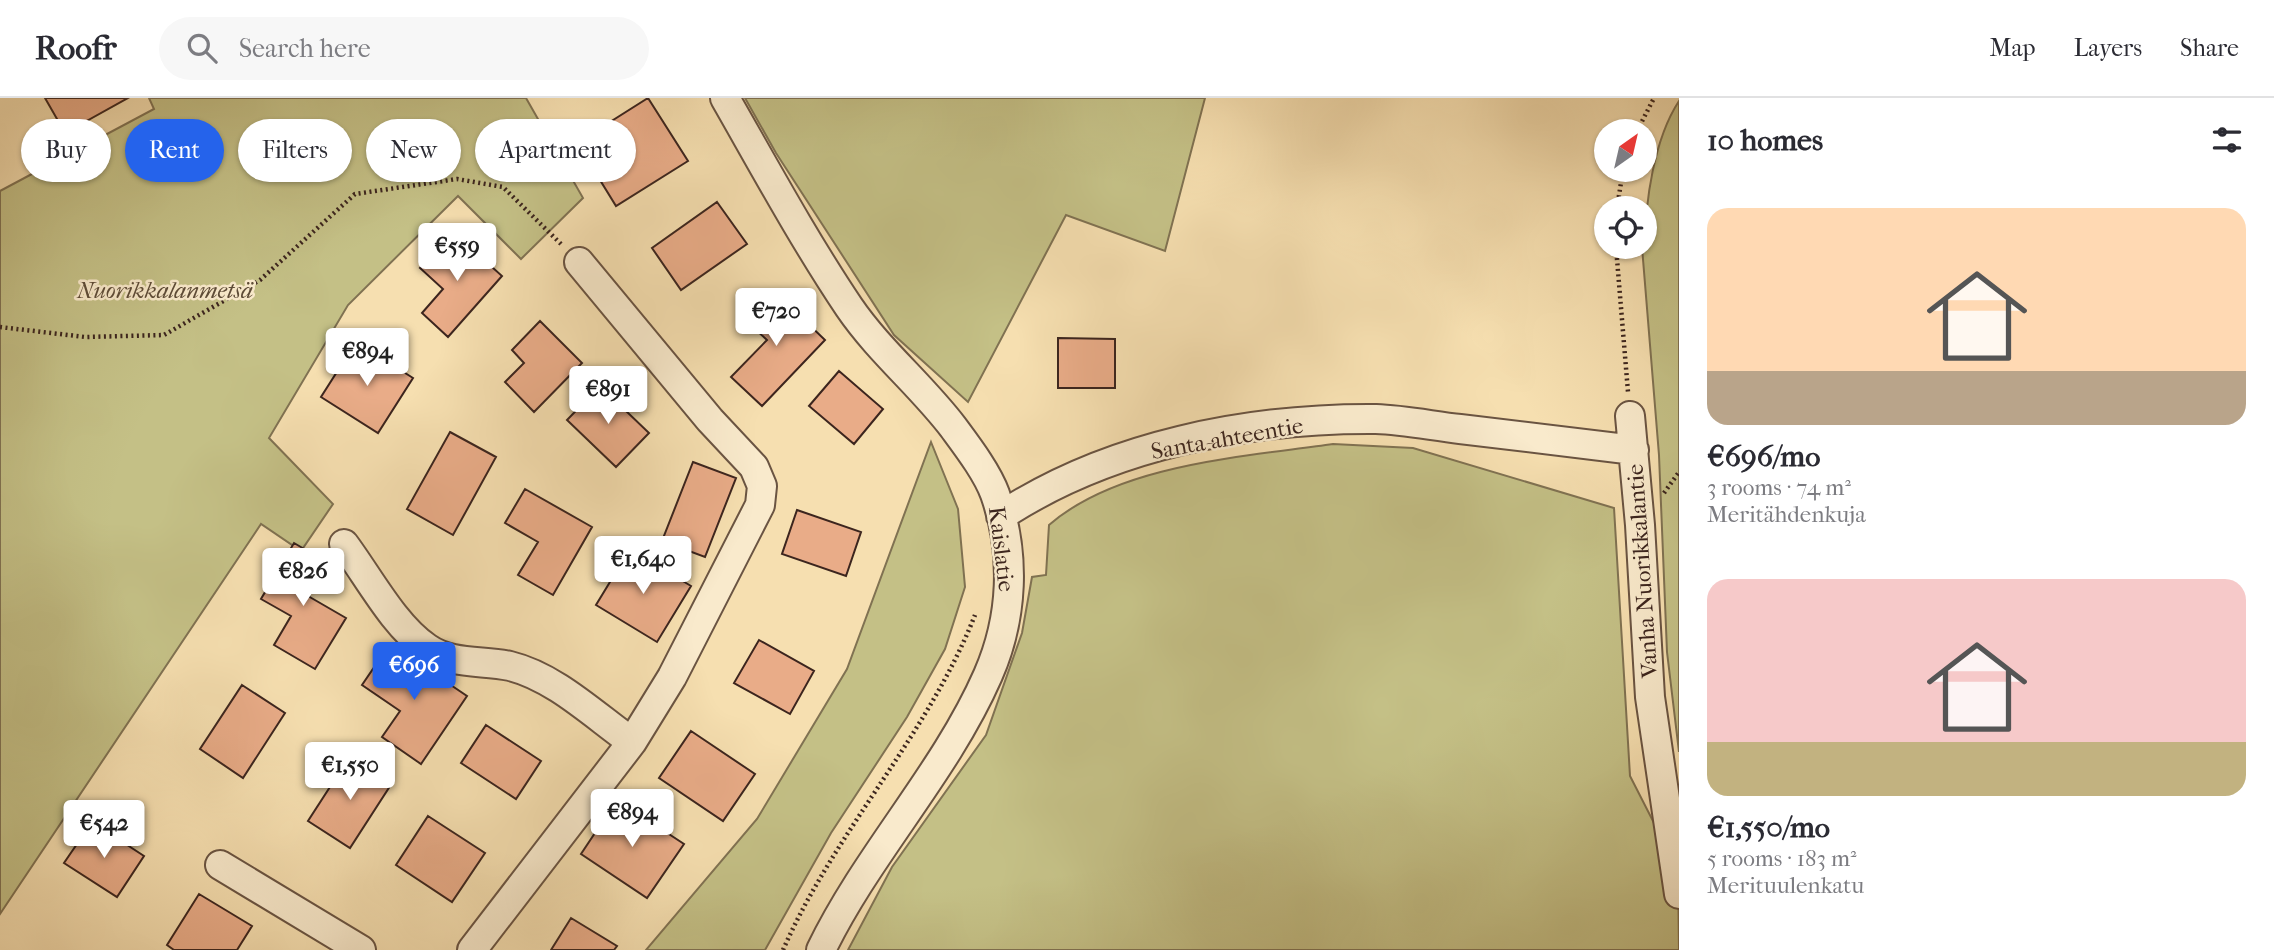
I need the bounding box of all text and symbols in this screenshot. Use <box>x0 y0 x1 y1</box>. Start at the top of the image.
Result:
search box <box>159 17 649 80</box>
text: Roofr <box>35 29 117 68</box>
icon: search <box>183 29 221 67</box>
text: Search here <box>239 33 371 64</box>
text: Map <box>1990 34 2036 62</box>
text: Layers <box>2074 34 2142 62</box>
text: Share <box>2180 34 2239 62</box>
chip: Buy <box>21 119 111 182</box>
chip: Rent <box>125 119 224 182</box>
chip: Filters <box>238 119 352 182</box>
chip: New <box>366 119 461 182</box>
chip: Apartment <box>475 119 636 182</box>
north arrow <box>1594 119 1657 182</box>
map controls <box>1594 119 1657 259</box>
icon: filters <box>2208 121 2246 159</box>
text: 10 homes <box>1707 123 1823 158</box>
button: locate <box>1594 196 1657 259</box>
pin: €559 <box>416 223 498 283</box>
text: €559 <box>434 232 480 259</box>
icon: home <box>1914 253 2040 379</box>
park label: Nuorikkalanmetsä <box>76 277 254 304</box>
pin: €720 <box>735 288 817 348</box>
text: €720 <box>751 297 801 324</box>
pin: €894 <box>326 328 408 388</box>
text: €894 <box>342 337 392 364</box>
pin: €891 <box>567 366 649 426</box>
text: €891 <box>585 375 631 402</box>
street label: Santa-ahteentie <box>1149 412 1305 465</box>
text: €696/mo <box>1707 439 1820 474</box>
street label: Vanha Nuorikkalantie <box>1622 463 1664 680</box>
text: 3 rooms · 74 m² <box>1707 474 1851 501</box>
text: Meritähdenkuja <box>1707 501 1866 528</box>
street label: Kaislatie <box>983 505 1020 593</box>
pin: €1,640 <box>586 536 700 596</box>
text: €1,640 <box>610 545 676 572</box>
pin: €826 <box>262 548 344 608</box>
text: €826 <box>278 557 328 584</box>
icon: home <box>1914 624 2040 750</box>
pin: €696 <box>373 642 455 702</box>
text: €696 <box>389 651 439 678</box>
pin: €1,550 <box>293 742 407 802</box>
text: €1,550 <box>321 751 379 778</box>
pin: €894 <box>591 790 673 849</box>
text: €894 <box>607 798 657 825</box>
pin: €542 <box>63 800 145 860</box>
text: €542 <box>79 809 129 836</box>
text: €1,550/mo <box>1707 810 1830 845</box>
text: 5 rooms · 183 m² <box>1707 845 1857 872</box>
text: Merituulenkatu <box>1707 872 1864 899</box>

